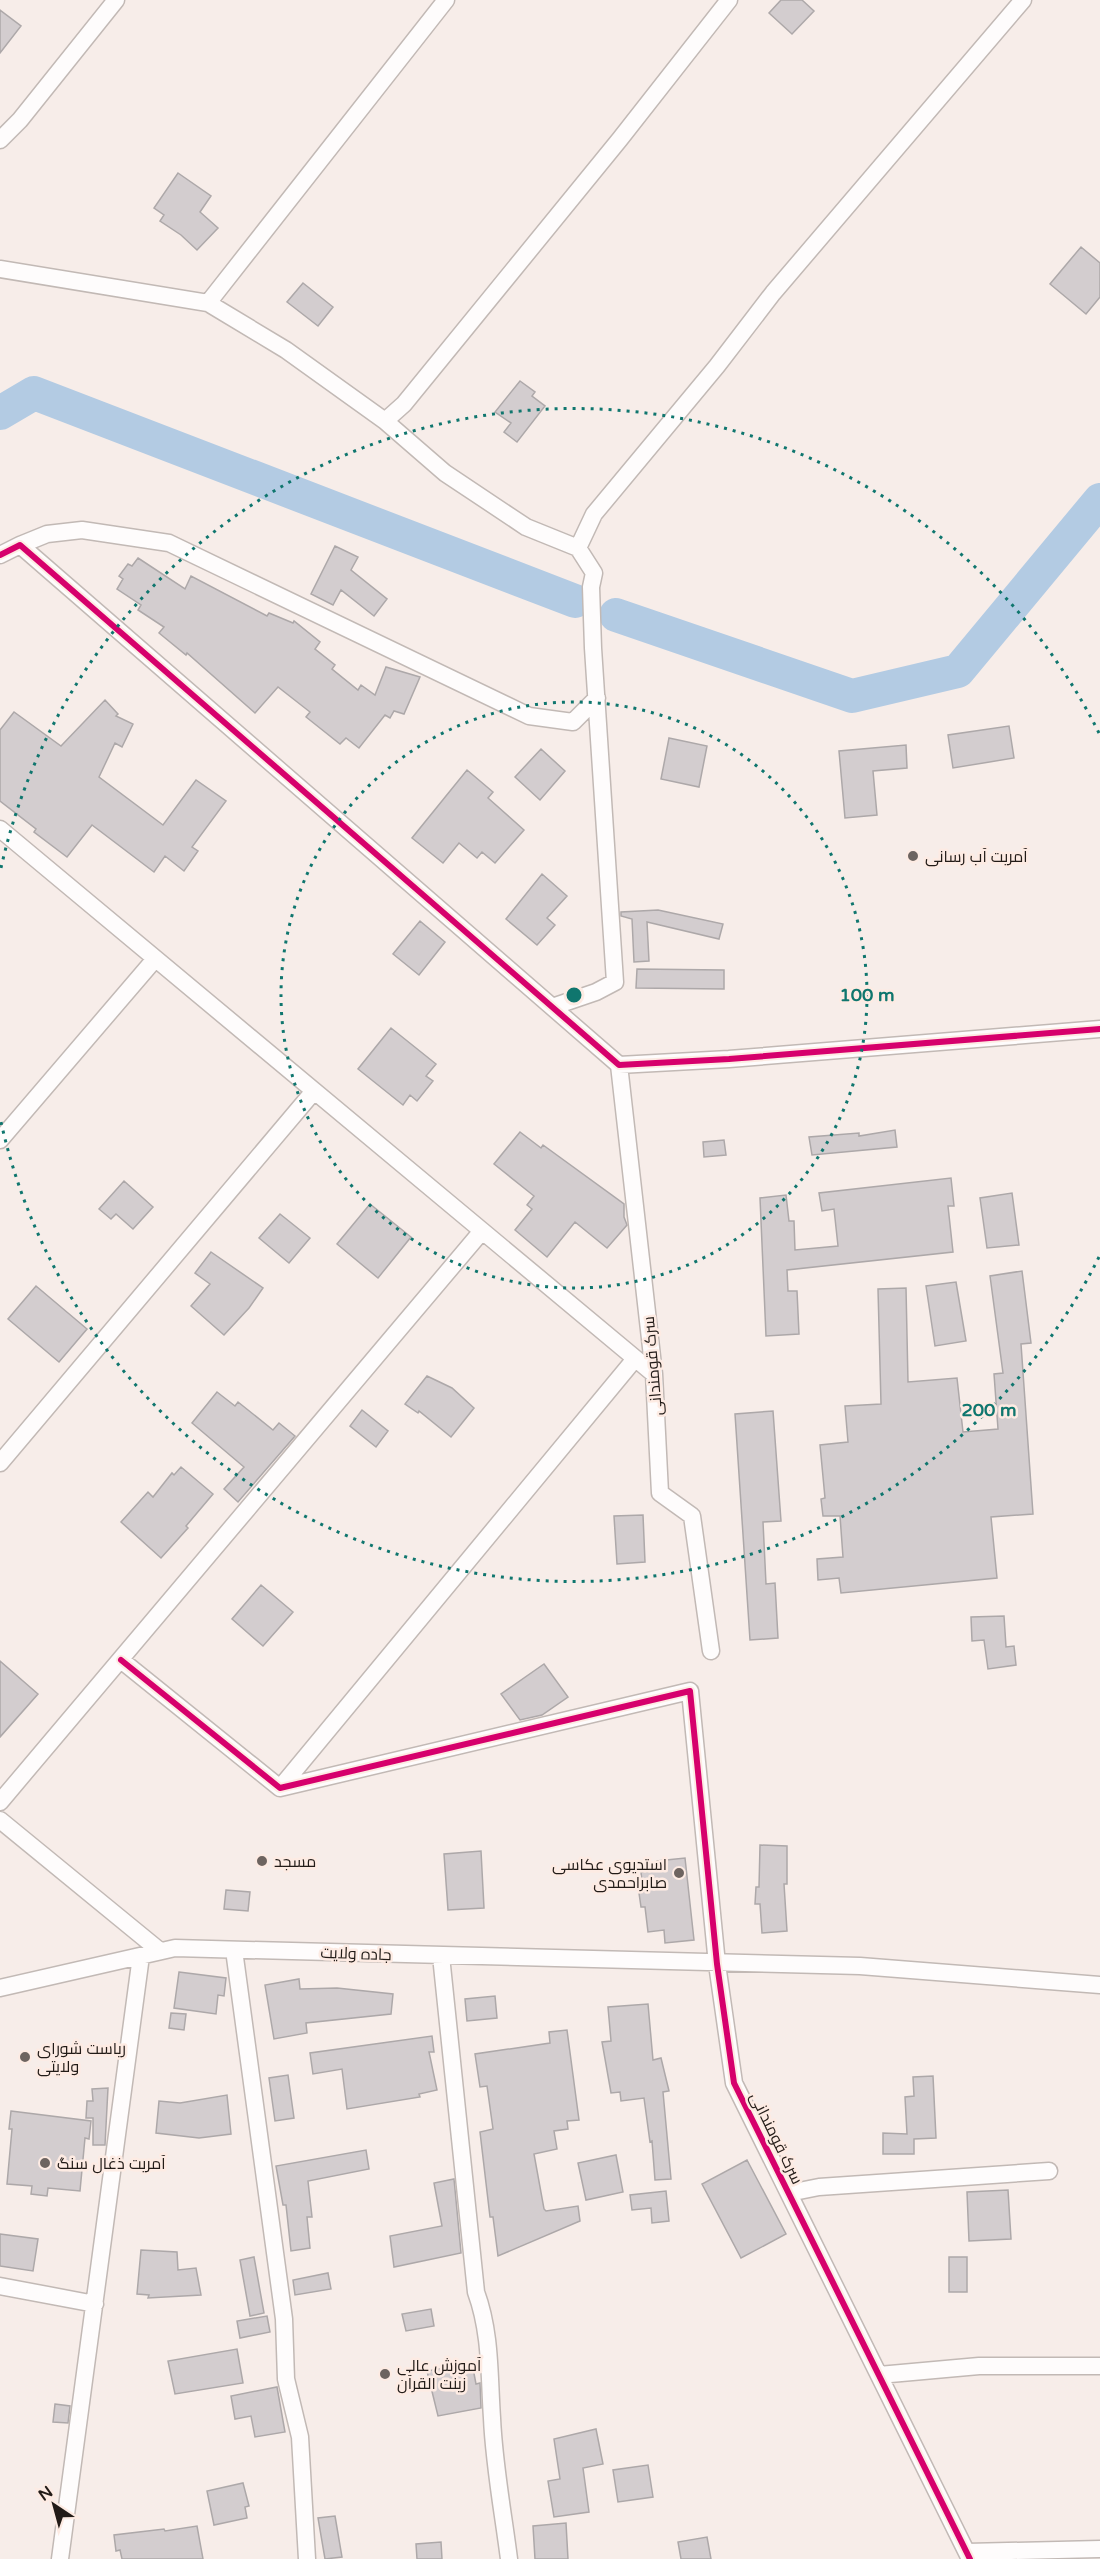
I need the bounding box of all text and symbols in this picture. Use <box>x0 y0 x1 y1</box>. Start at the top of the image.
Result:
place label: آمریت آب رسانی <box>925 847 1028 867</box>
marker: آمریت آب رسانی <box>906 849 920 863</box>
text: 100 m <box>839 984 895 1006</box>
centre of rings <box>564 985 584 1005</box>
street label: سرک قومندانی <box>639 1315 667 1416</box>
text: 200 m <box>961 1399 1017 1421</box>
place label: مسجد <box>274 1852 316 1872</box>
marker: مسجد <box>255 1854 269 1868</box>
place label: استدیوی عکاسی صابراحمدی <box>552 1855 667 1893</box>
marker: استدیوی عکاسی صابراحمدی <box>672 1866 686 1880</box>
street label: جاده ولایت <box>320 1943 392 1965</box>
place label: ریاست شورای ولایتی <box>37 2039 126 2077</box>
marker: ریاست شورای ولایتی <box>18 2050 32 2064</box>
street label: سرک قومندانی <box>745 2089 807 2188</box>
place label: آمریت ذغال سنگ <box>57 2154 166 2174</box>
marker: آمریت ذغال سنگ <box>38 2156 52 2170</box>
place label: آموزش عالی زینت القرآن <box>397 2356 482 2394</box>
marker: آموزش عالی زینت القرآن <box>378 2367 392 2381</box>
north arrow <box>24 2475 84 2535</box>
text: N <box>35 2482 57 2506</box>

